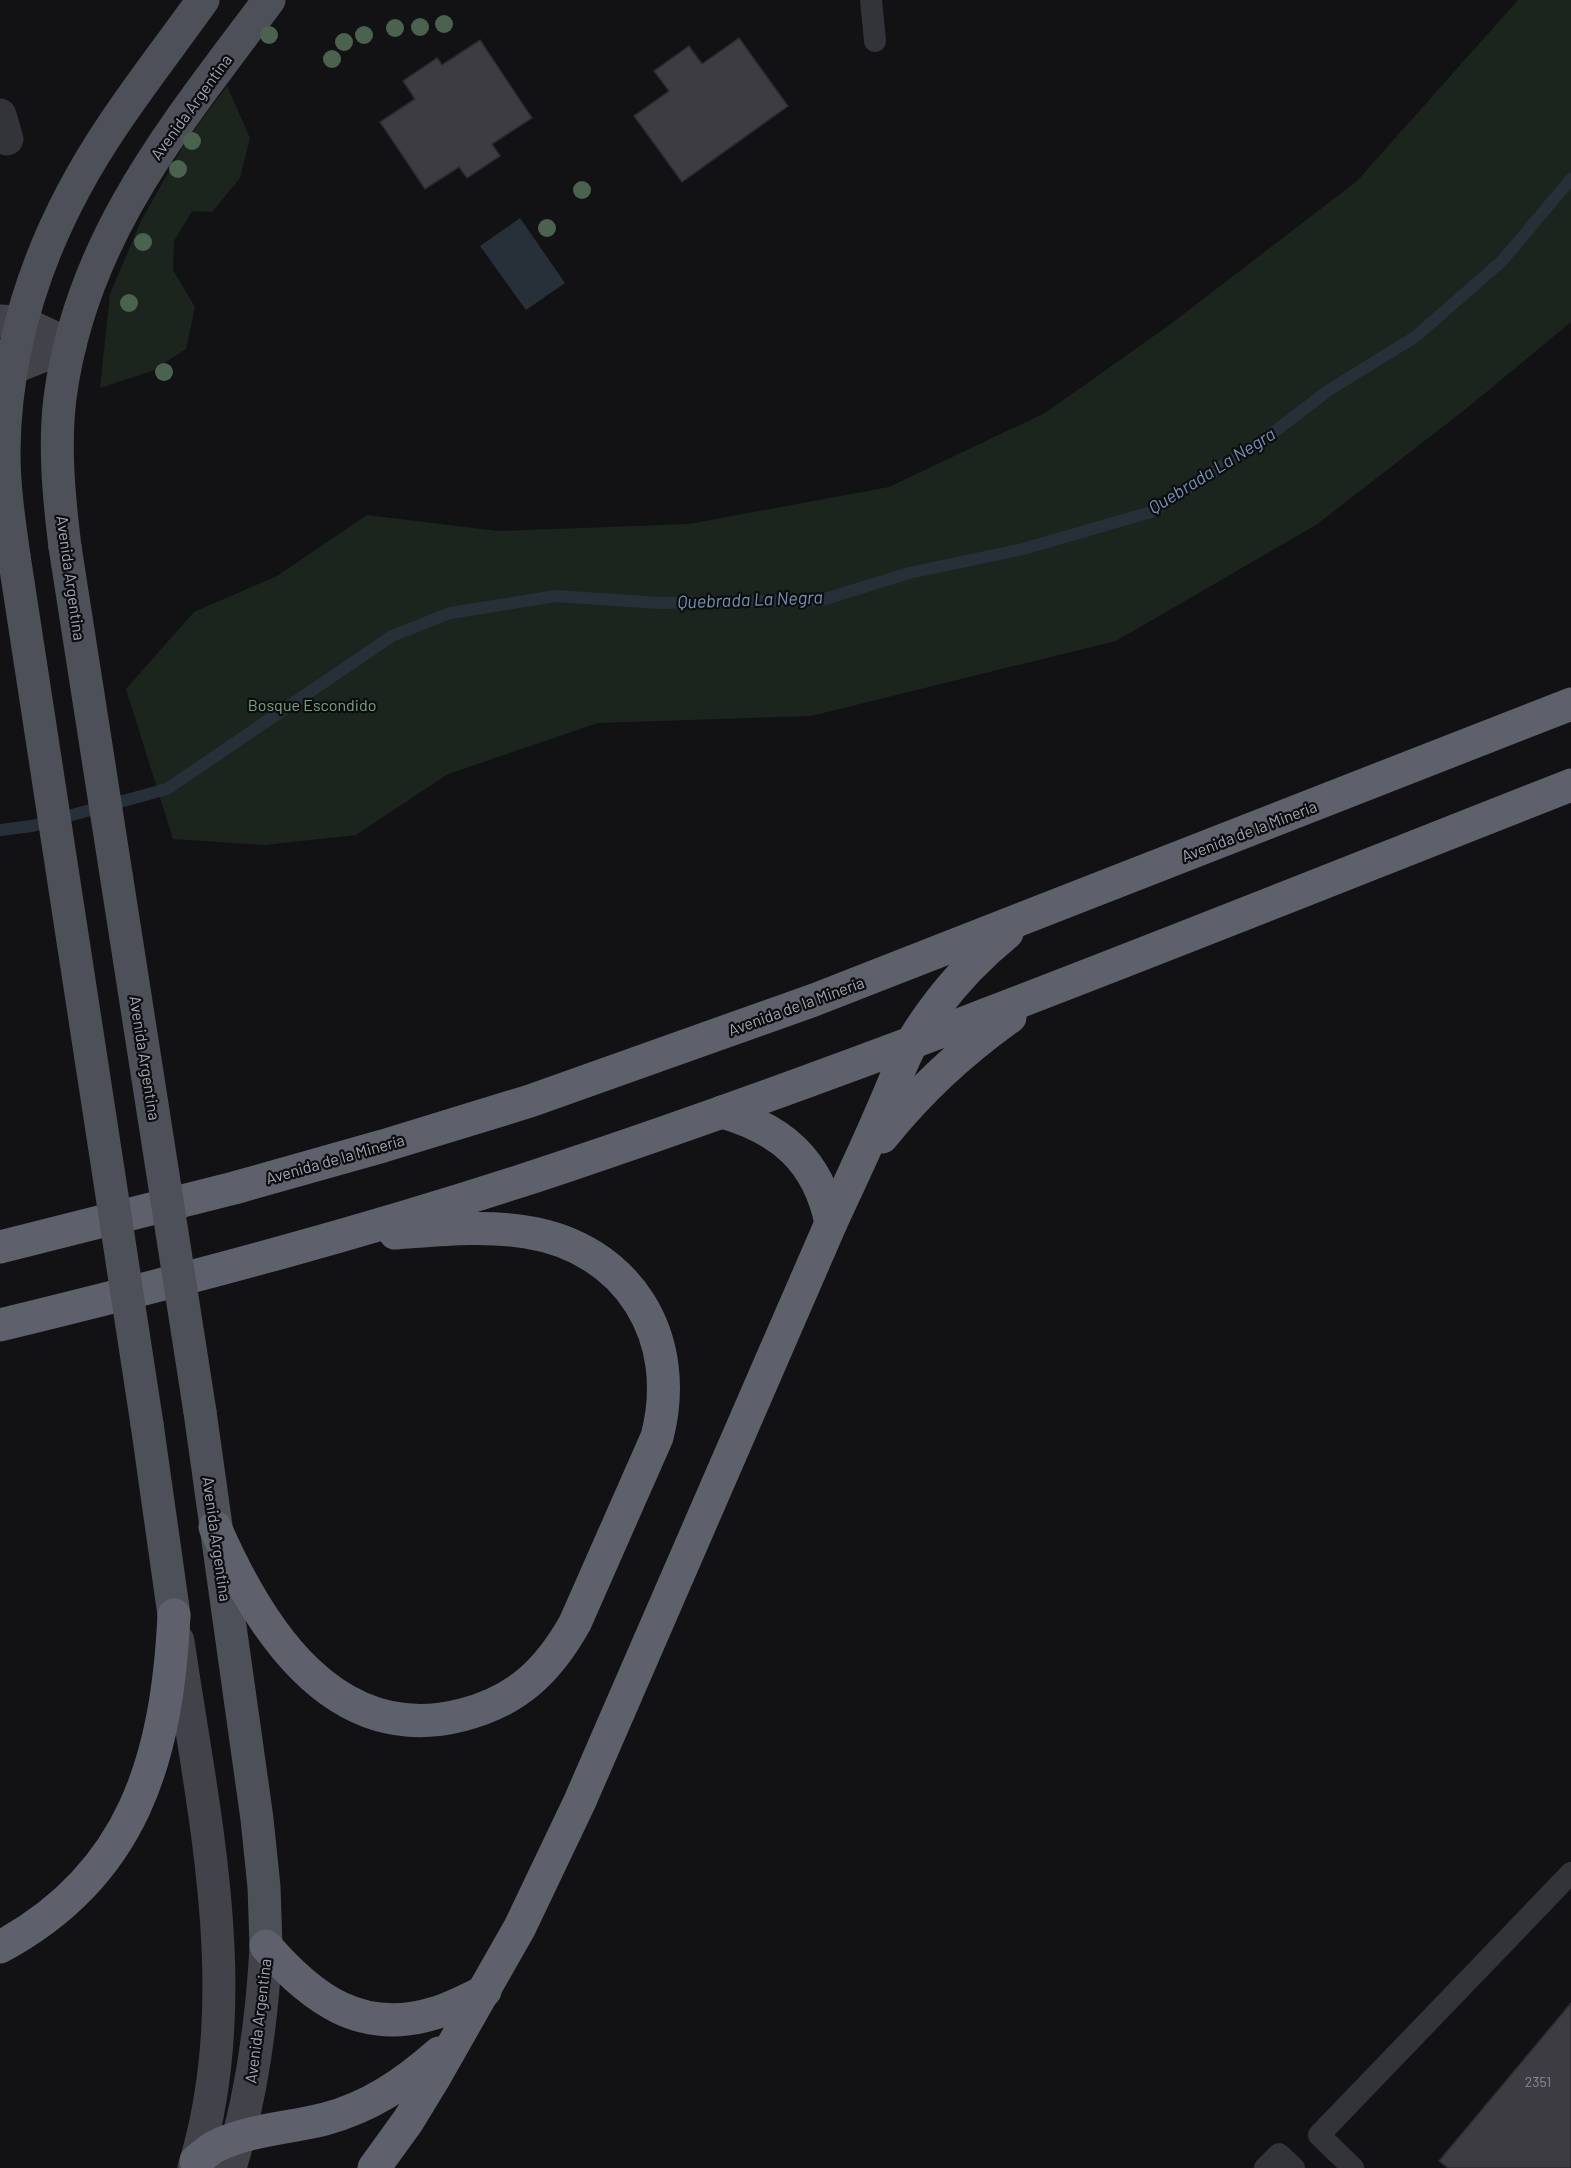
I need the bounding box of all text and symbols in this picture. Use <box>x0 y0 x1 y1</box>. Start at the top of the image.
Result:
street label: Avenida Argentina <box>146 50 235 163</box>
water label: Quebrada La Negra <box>1144 422 1279 518</box>
street label: Avenida Argentina <box>53 514 90 641</box>
water label: Quebrada La Negra <box>677 585 823 613</box>
park label: Bosque Escondido <box>248 695 376 714</box>
street label: Avenida de la Minería <box>1178 796 1319 865</box>
street label: Avenida de la Minería <box>725 972 866 1039</box>
street label: Avenida Argentina <box>126 994 165 1121</box>
street label: Avenida de la Minería <box>263 1130 406 1187</box>
street label: Avenida Argentina <box>199 1475 236 1602</box>
street label: Avenida Argentina <box>240 1957 275 2084</box>
house number: 2351 <box>1525 2073 1551 2090</box>

